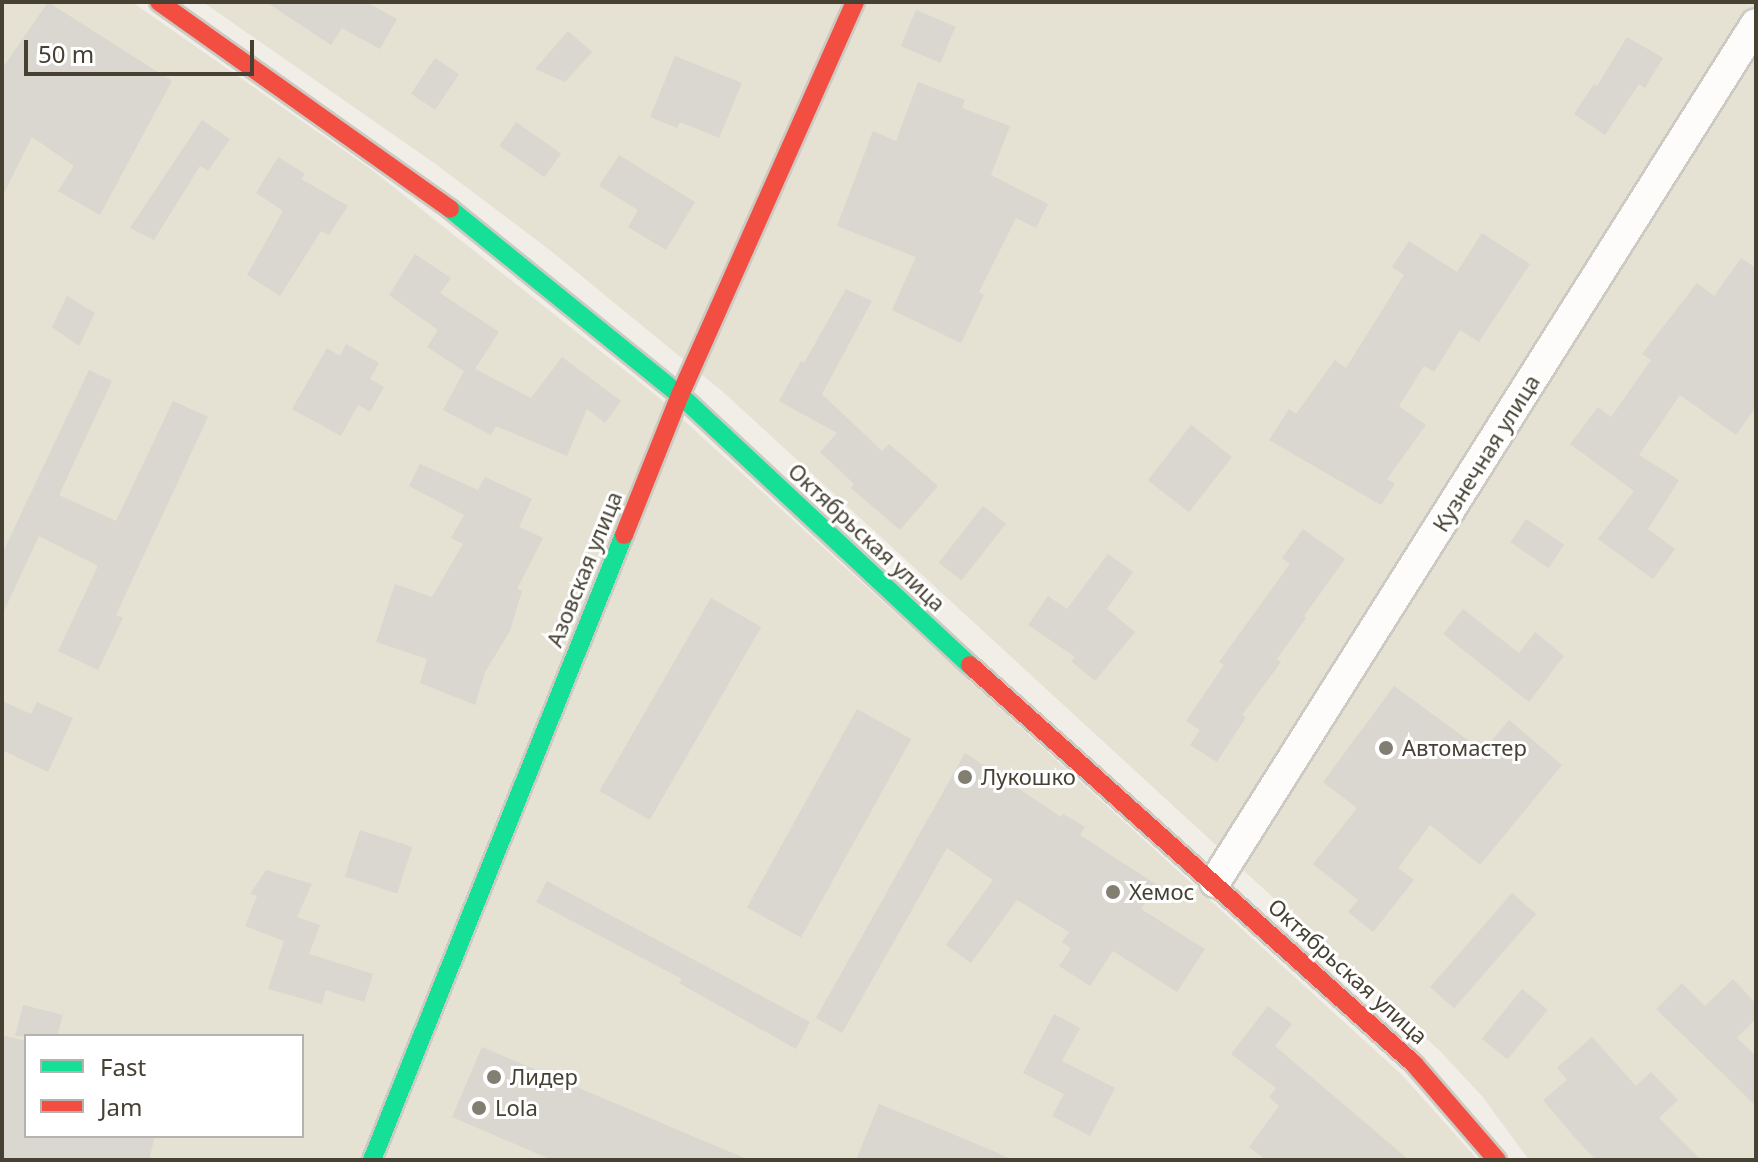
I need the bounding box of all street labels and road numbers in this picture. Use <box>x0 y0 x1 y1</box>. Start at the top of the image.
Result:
street label: Кузнечная улица <box>1427 370 1545 536</box>
street label: Октябрьская улица <box>783 457 951 617</box>
street label: Азовская улица <box>541 487 627 651</box>
street label: Октябрьская улица <box>1263 893 1433 1049</box>

